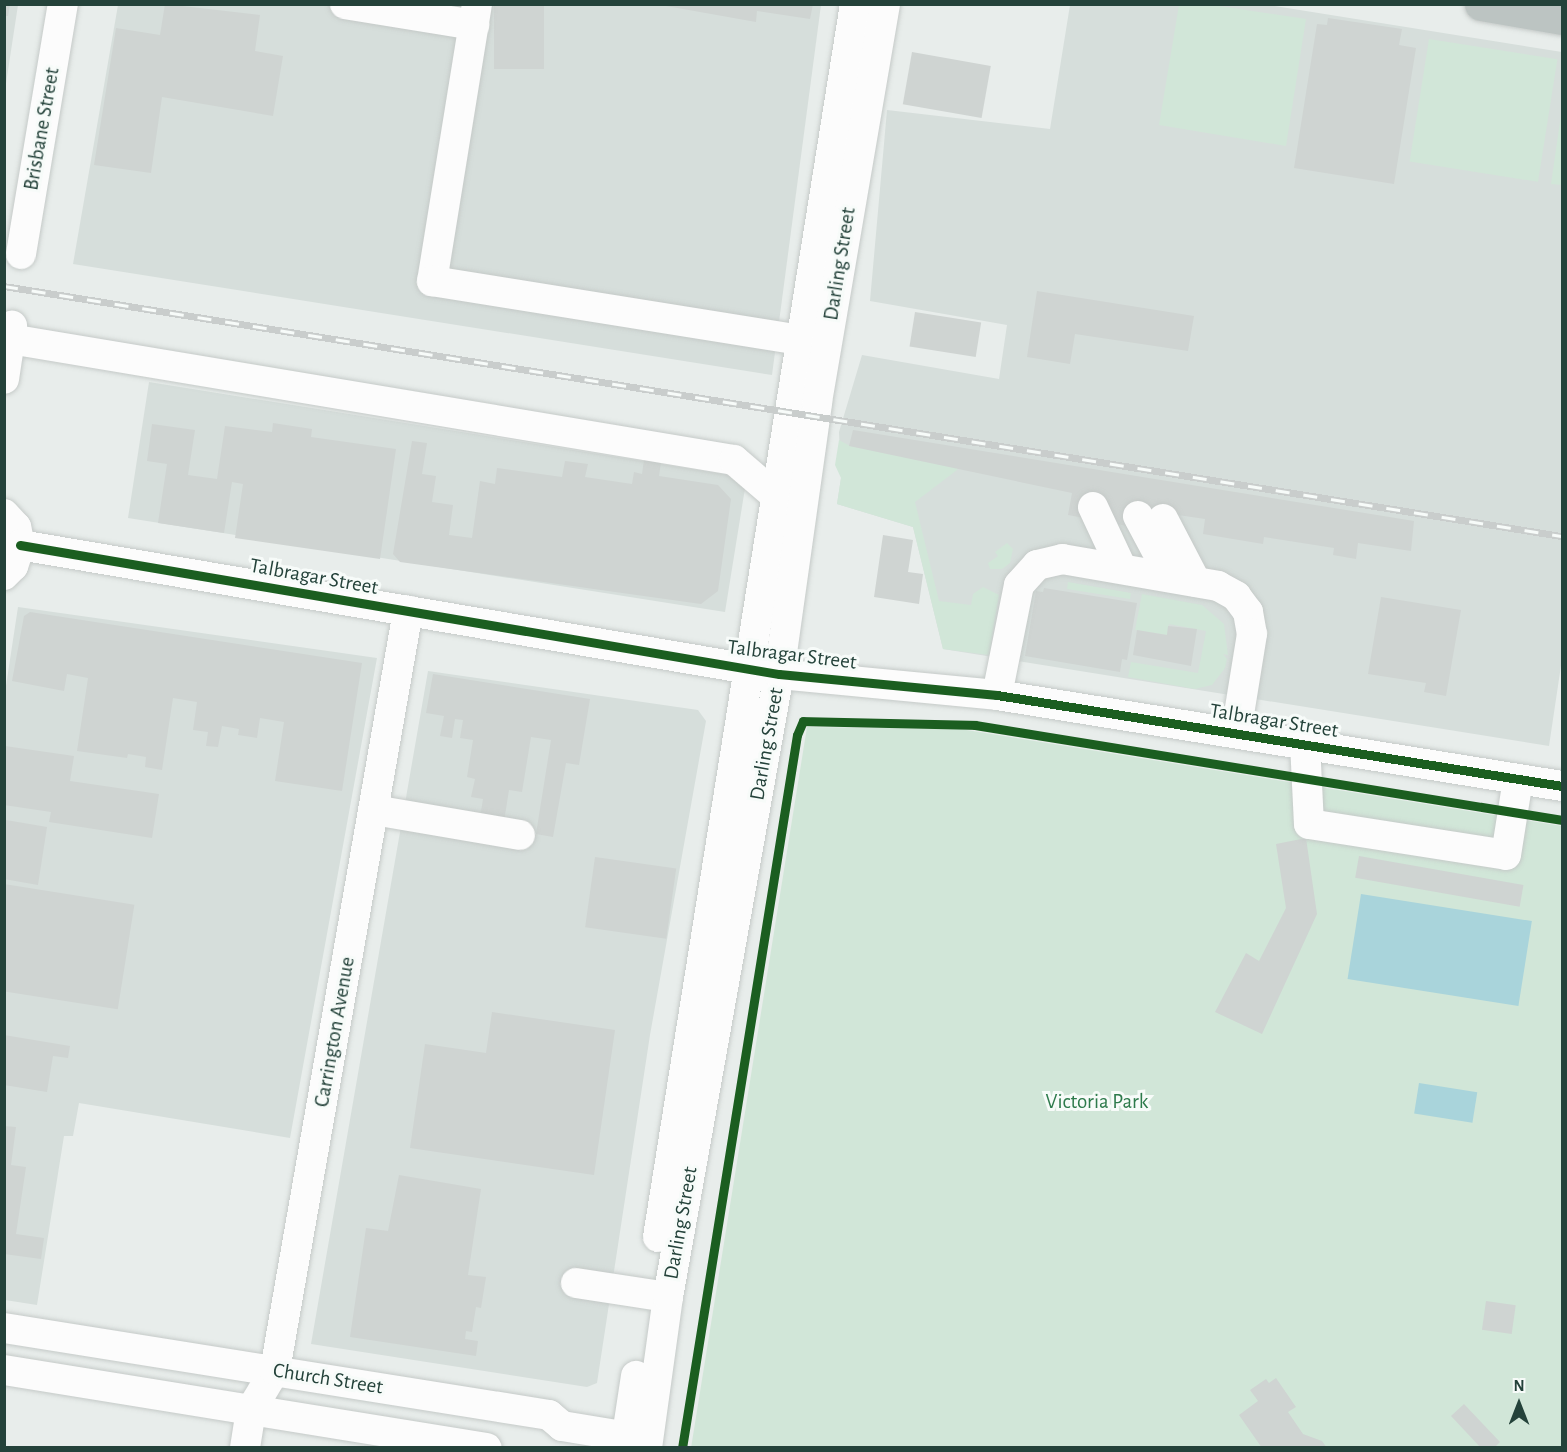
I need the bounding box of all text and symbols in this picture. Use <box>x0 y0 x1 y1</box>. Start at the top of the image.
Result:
street label: Brisbane Street <box>19 66 65 192</box>
street label: Darling Street <box>819 206 861 322</box>
street label: Talbragar Street <box>248 553 380 601</box>
street label: Talbragar Street <box>726 635 858 675</box>
street label: Darling Street <box>745 686 789 802</box>
street label: Talbragar Street <box>1208 698 1340 744</box>
street label: Carrington Avenue <box>309 955 361 1109</box>
park label: Victoria Park <box>1046 1089 1148 1115</box>
street label: Darling Street <box>659 1165 703 1281</box>
street label: Church Street <box>271 1358 385 1400</box>
north arrow <box>1489 1374 1549 1434</box>
text: N <box>1513 1378 1525 1394</box>

